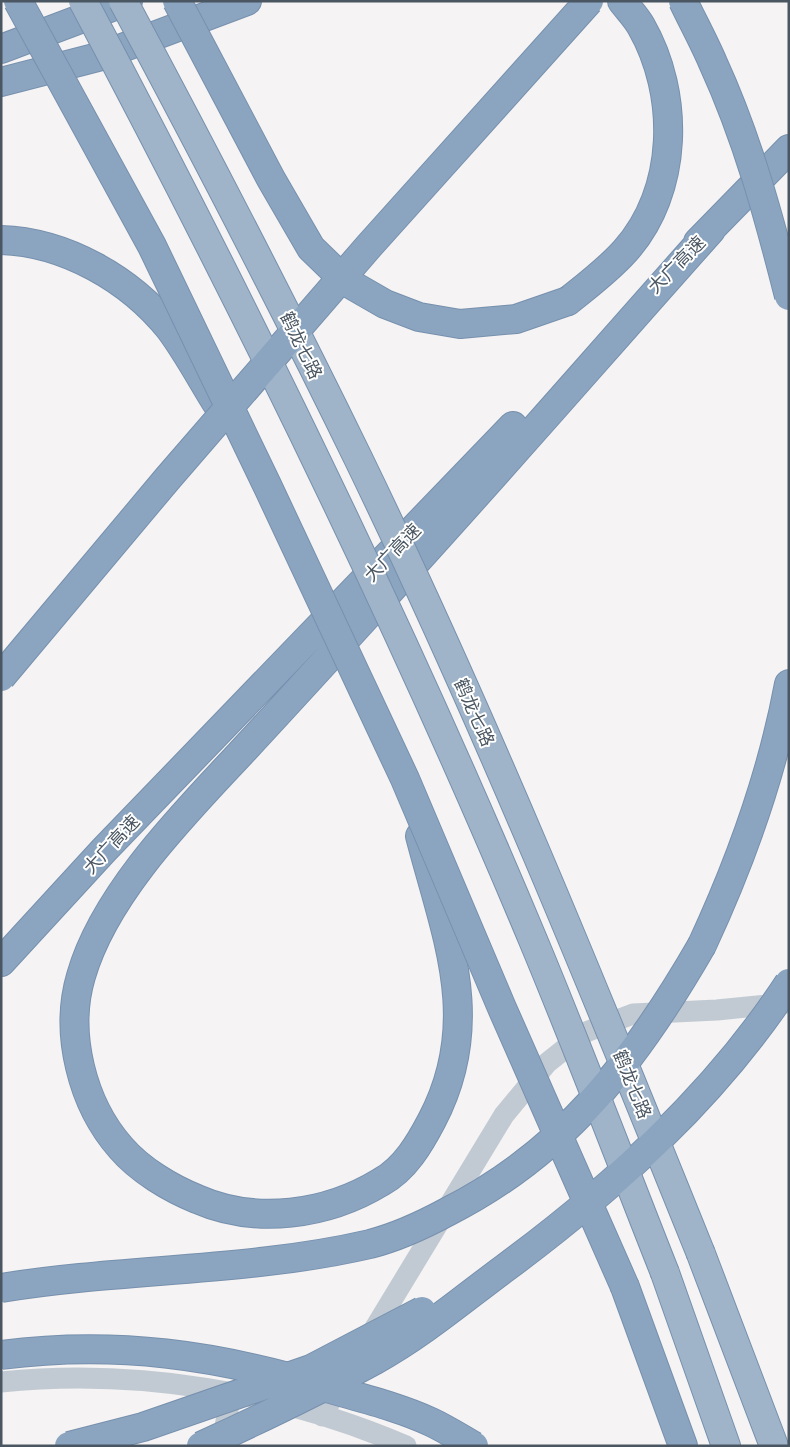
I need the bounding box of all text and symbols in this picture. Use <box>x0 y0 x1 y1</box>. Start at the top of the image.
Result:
street label: 大广高速 <box>643 231 709 297</box>
street label: 鹤龙七路 <box>276 308 328 382</box>
street label: 大广高速 <box>359 518 425 586</box>
street label: 鹤龙七路 <box>450 675 500 749</box>
street label: 大广高速 <box>78 810 144 878</box>
street label: 鹤龙七路 <box>609 1047 657 1121</box>

